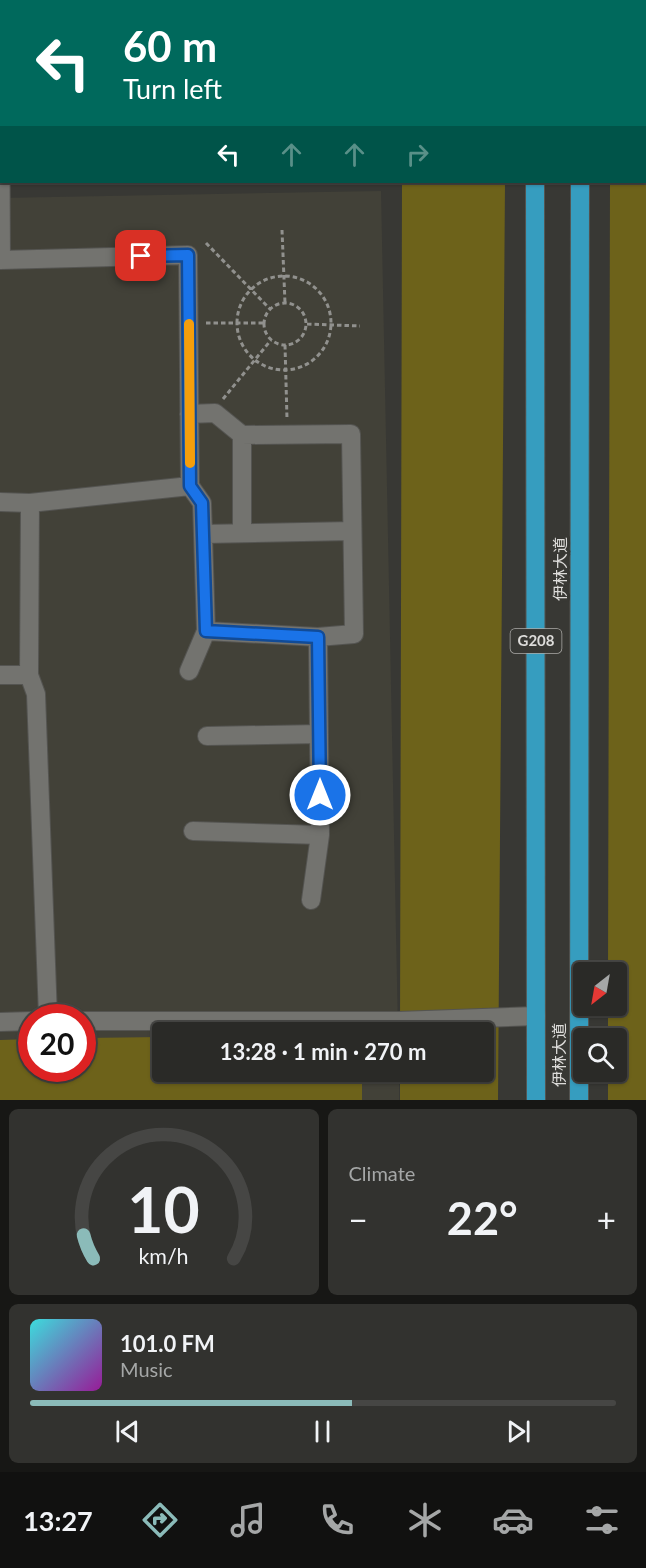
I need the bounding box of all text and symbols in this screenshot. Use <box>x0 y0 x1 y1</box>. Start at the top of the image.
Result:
text: 60 m <box>123 21 217 71</box>
icon: left <box>24 24 102 102</box>
text: Turn left <box>123 72 222 105</box>
icon: left <box>212 138 245 171</box>
icon: ahead <box>275 138 308 171</box>
icon: ahead <box>338 138 371 171</box>
icon: right <box>401 138 434 171</box>
pin <box>115 230 166 281</box>
icon: arrive <box>124 239 157 272</box>
street label: 伊林大道 <box>550 537 569 601</box>
road number: G208 <box>510 629 562 653</box>
position arrow <box>288 763 352 827</box>
north arrow <box>573 962 627 1016</box>
map controls <box>573 962 627 1082</box>
speed limit sign: 20 <box>18 1004 96 1082</box>
street label: 伊林大道 <box>549 1023 568 1087</box>
button: search <box>573 1028 627 1082</box>
text: 13:28 · 1 min · 270 m <box>220 1038 426 1065</box>
text: Climate <box>349 1161 415 1185</box>
text: 10 <box>128 1171 200 1246</box>
text: 22° <box>447 1191 518 1245</box>
text: − <box>349 1199 368 1239</box>
text: + <box>597 1199 616 1239</box>
text: km/h <box>139 1243 189 1269</box>
text: 101.0 FM <box>120 1330 215 1357</box>
text: Music <box>120 1357 173 1381</box>
icon: previous <box>111 1415 144 1448</box>
icon: pause <box>306 1415 339 1448</box>
icon: next <box>502 1415 535 1448</box>
icon: directions <box>139 1499 181 1541</box>
icon: music <box>227 1499 269 1541</box>
icon: phone <box>316 1499 358 1541</box>
icon: climate <box>404 1499 446 1541</box>
icon: car <box>492 1499 534 1541</box>
icon: filters <box>581 1499 623 1541</box>
text: 13:27 <box>23 1504 93 1537</box>

